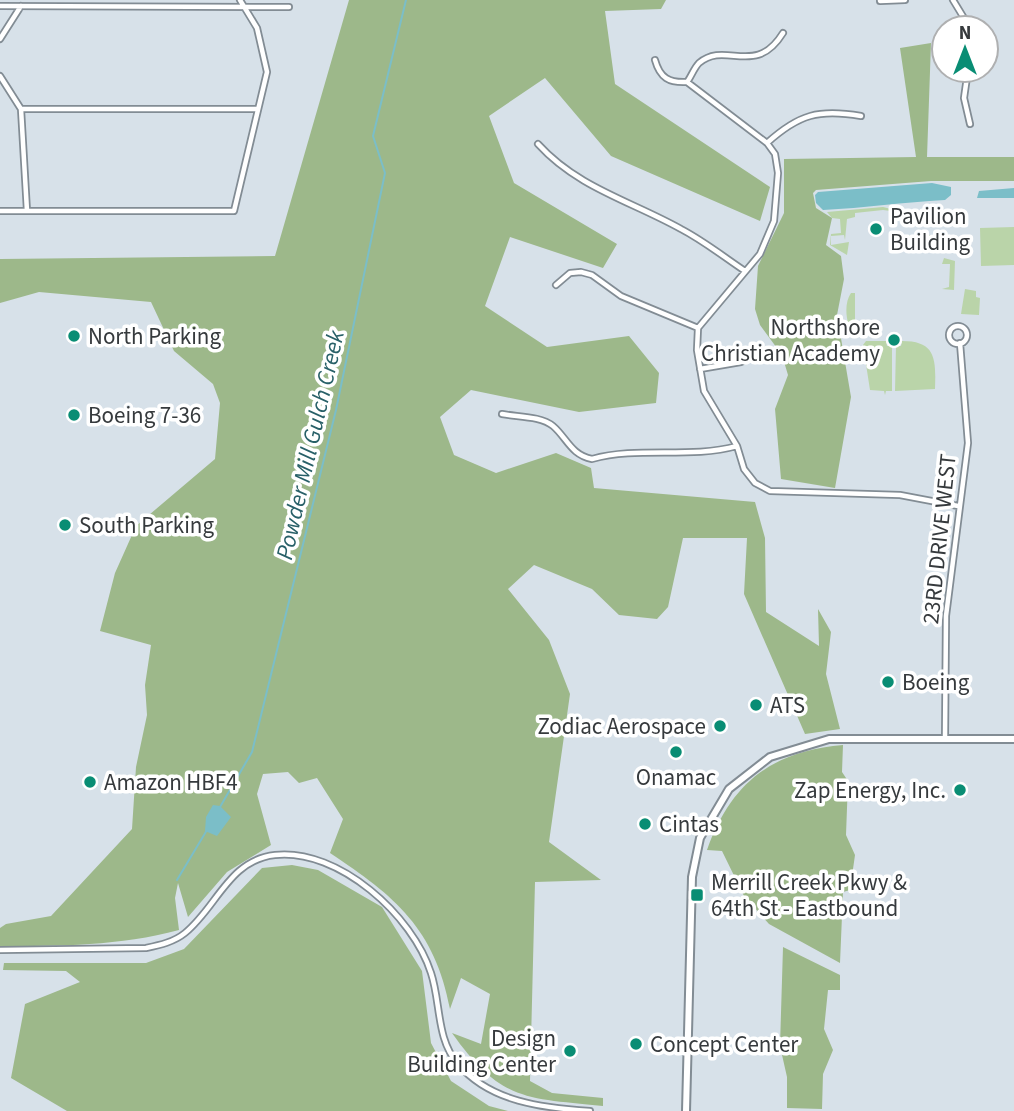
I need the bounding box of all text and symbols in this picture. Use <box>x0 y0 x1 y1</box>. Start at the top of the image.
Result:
north arrow <box>930 14 1000 84</box>
text: N <box>959 20 971 47</box>
place label: Pavilion Building <box>890 200 971 259</box>
marker: Pavilion Building <box>868 221 884 237</box>
place label: Northshore Christian Academy <box>701 311 880 370</box>
place label: North Parking <box>88 320 221 353</box>
water label: Powder Mill Gulch Creek <box>267 326 354 563</box>
marker: North Parking <box>66 328 82 344</box>
marker: Northshore Christian Academy <box>886 332 902 348</box>
place label: Boeing 7-36 <box>88 399 201 432</box>
marker: Boeing 7-36 <box>66 407 82 423</box>
street label: 23RD DRIVE WEST <box>914 452 965 626</box>
place label: South Parking <box>79 509 214 542</box>
marker: South Parking <box>57 517 73 533</box>
place label: Boeing <box>902 666 970 699</box>
marker: Boeing <box>880 674 896 690</box>
place label: ATS <box>770 689 805 722</box>
marker: ATS <box>748 697 764 713</box>
place label: Zodiac Aerospace <box>537 710 706 743</box>
marker: Zodiac Aerospace <box>712 718 728 734</box>
marker: Onamac <box>668 744 684 760</box>
place label: Onamac <box>636 761 716 794</box>
place label: Amazon HBF4 <box>104 766 238 799</box>
marker: Amazon HBF4 <box>82 774 98 790</box>
place label: Zap Energy, Inc. <box>794 774 946 807</box>
marker: Zap Energy, Inc. <box>952 782 968 798</box>
place label: Cintas <box>659 808 719 841</box>
marker: Cintas <box>637 816 653 832</box>
place label: Merrill Creek Pkwy & 64th St - Eastbound <box>711 866 907 925</box>
marker: Merrill Creek Pkwy & 64th St - Eastbound <box>689 887 705 903</box>
place label: Design Building Center <box>407 1022 557 1081</box>
place label: Concept Center <box>650 1028 799 1061</box>
marker: Concept Center <box>628 1036 644 1052</box>
marker: Design Building Center <box>562 1043 578 1059</box>

